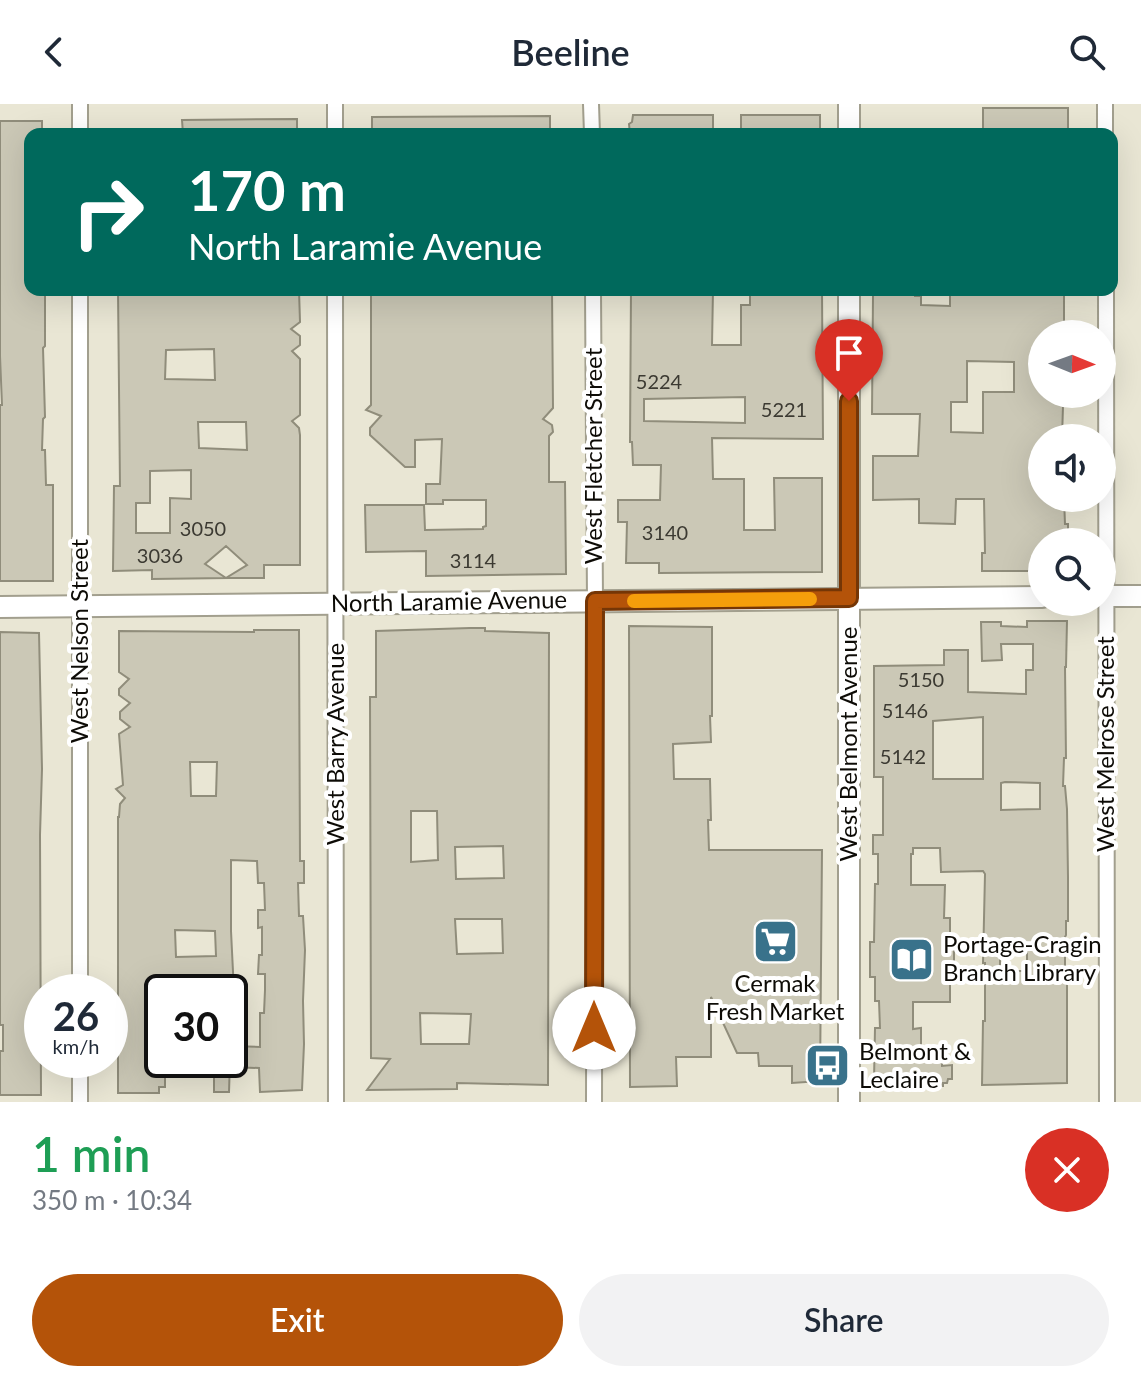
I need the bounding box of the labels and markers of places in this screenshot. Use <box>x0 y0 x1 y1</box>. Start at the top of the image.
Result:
pin <box>815 319 883 401</box>
supermarket icon: Cermak Fresh Market <box>751 918 799 966</box>
place label: Portage-Cragin Branch Library <box>943 929 1102 986</box>
library icon: Portage-Cragin Branch Library <box>888 935 936 983</box>
place label: Cermak Fresh Market <box>706 968 845 1025</box>
place label: Belmont & Leclaire <box>859 1036 971 1093</box>
bus stop icon: Belmont & Leclaire <box>804 1042 852 1090</box>

